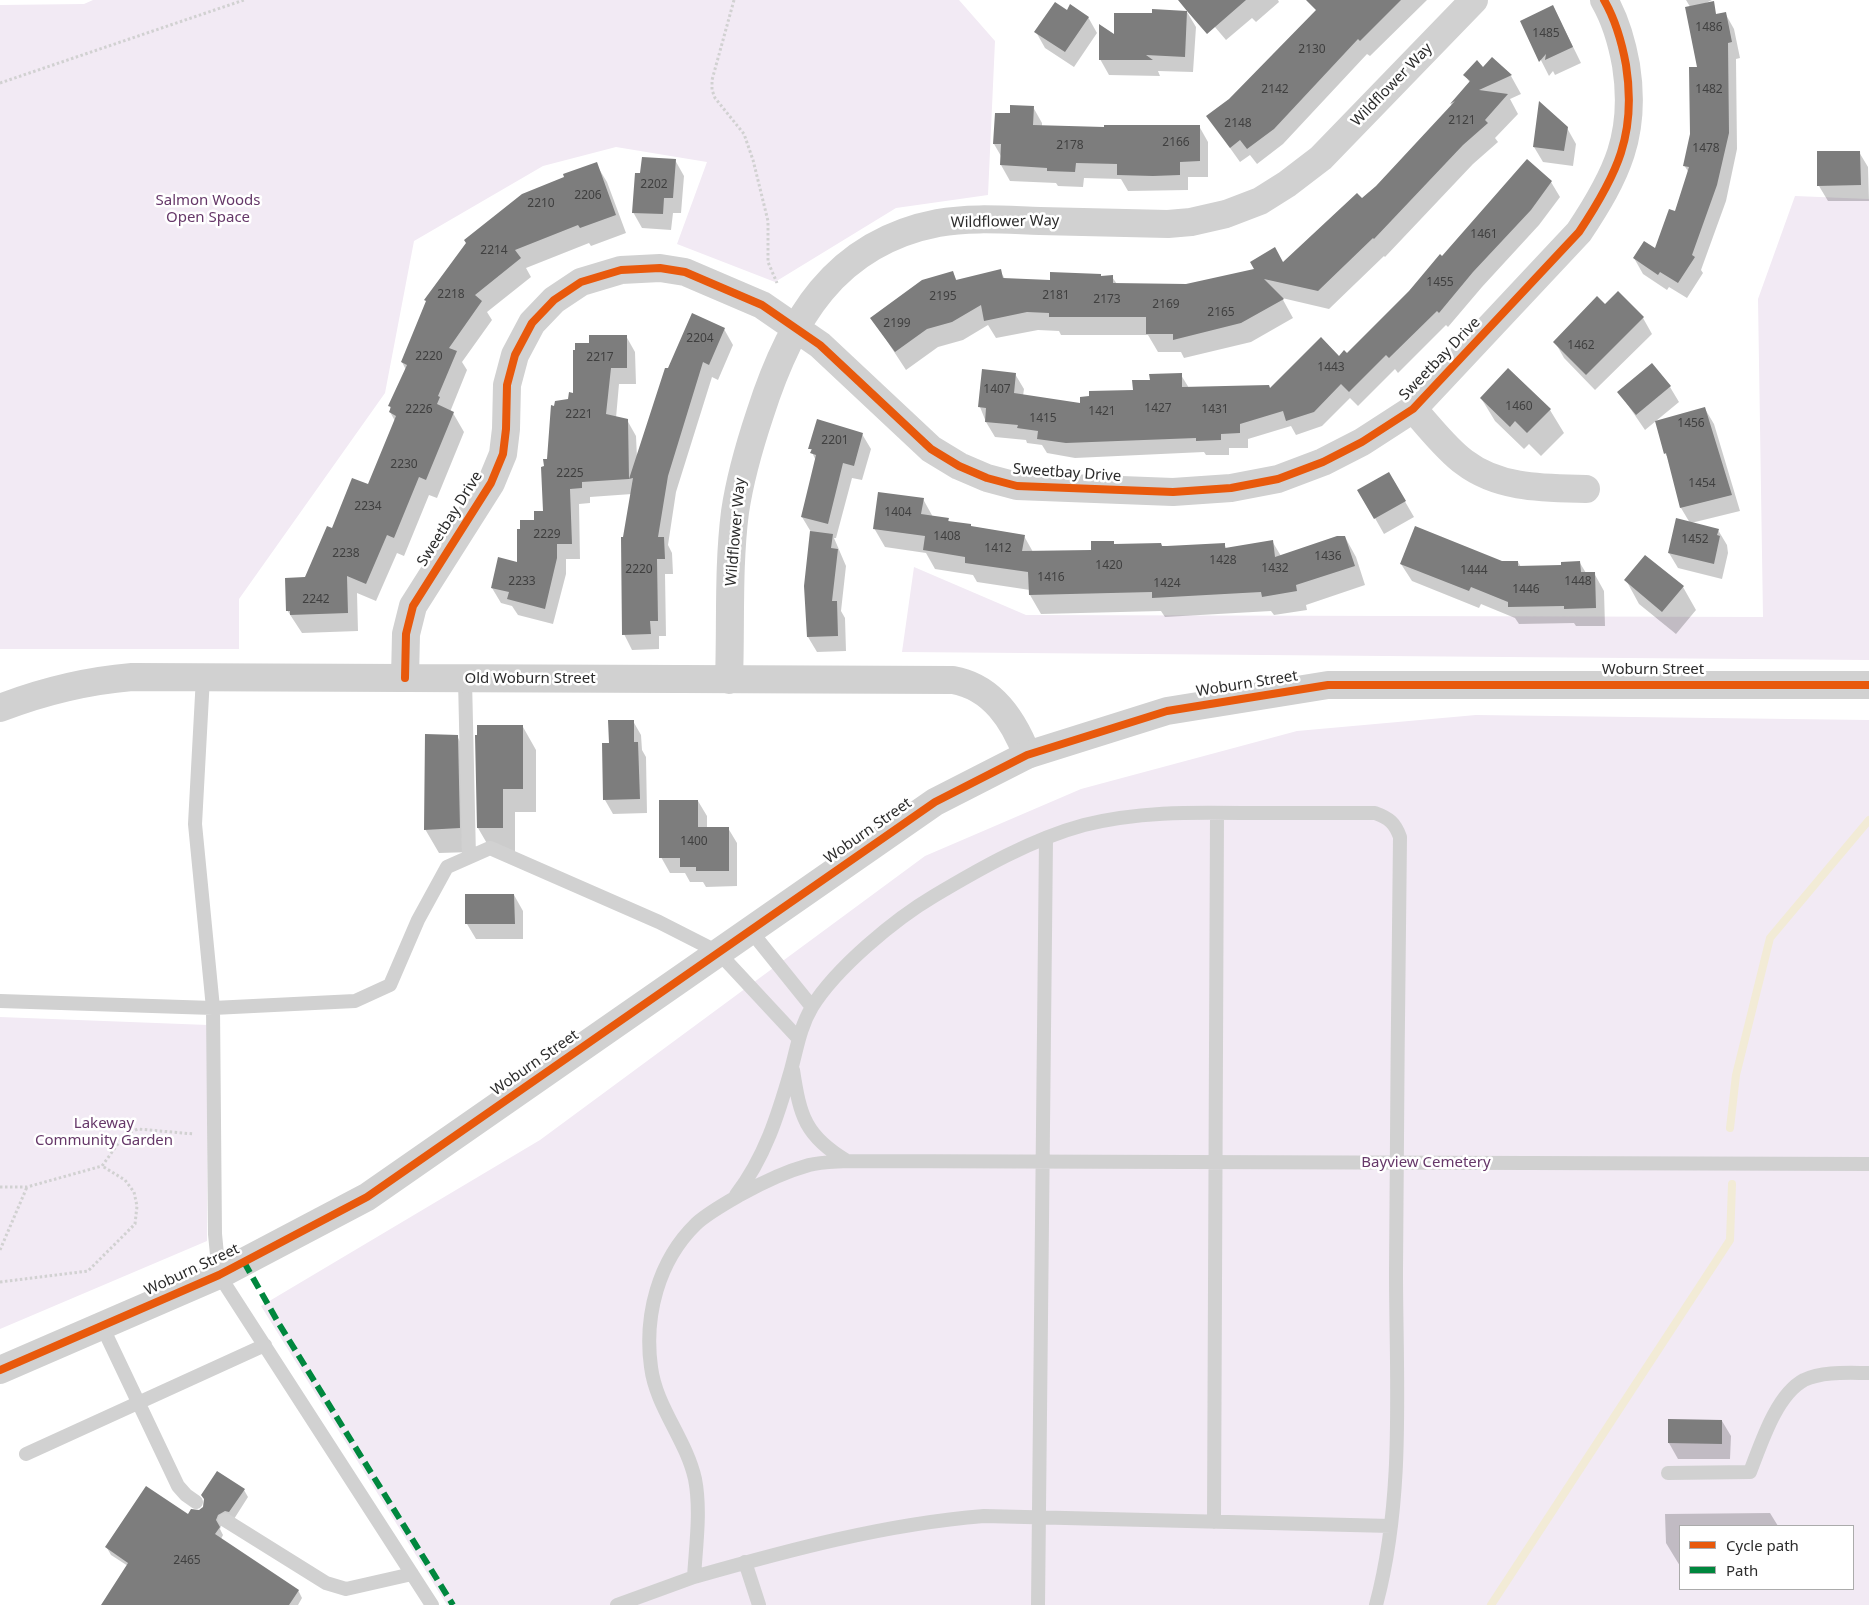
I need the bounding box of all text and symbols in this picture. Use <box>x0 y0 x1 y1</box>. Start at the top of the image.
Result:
house number: 1486 <box>1695 21 1723 35</box>
house number: 1485 <box>1532 27 1560 41</box>
street label: Wildflower Way <box>1348 40 1436 130</box>
house number: 2130 <box>1298 43 1326 57</box>
house number: 2142 <box>1261 83 1289 97</box>
house number: 1482 <box>1695 83 1723 97</box>
house number: 2121 <box>1448 114 1476 128</box>
house number: 2148 <box>1224 117 1252 131</box>
house number: 2166 <box>1162 136 1190 150</box>
house number: 2178 <box>1056 139 1084 153</box>
house number: 1478 <box>1692 142 1720 156</box>
house number: 2202 <box>640 178 668 192</box>
house number: 2206 <box>574 189 602 203</box>
park label: Salmon Woods Open Space <box>156 192 260 227</box>
house number: 2210 <box>527 197 555 211</box>
street label: Wildflower Way <box>950 212 1060 232</box>
house number: 1461 <box>1470 228 1498 242</box>
house number: 2214 <box>480 244 508 258</box>
house number: 1455 <box>1426 276 1454 290</box>
house number: 2218 <box>437 288 465 302</box>
house number: 2181 <box>1042 289 1070 303</box>
house number: 2195 <box>929 290 957 304</box>
house number: 2173 <box>1093 293 1121 307</box>
house number: 2169 <box>1152 298 1180 312</box>
house number: 2165 <box>1207 306 1235 320</box>
street label: Sweetbay Drive <box>1396 314 1484 404</box>
house number: 2199 <box>883 317 911 331</box>
house number: 2204 <box>686 332 714 346</box>
house number: 1462 <box>1567 339 1595 353</box>
house number: 2220 <box>415 350 443 364</box>
house number: 2217 <box>586 351 614 365</box>
house number: 1443 <box>1317 361 1345 375</box>
house number: 1407 <box>983 383 1011 397</box>
house number: 1460 <box>1505 400 1533 414</box>
house number: 1427 <box>1144 402 1172 416</box>
house number: 2226 <box>405 403 433 417</box>
house number: 1431 <box>1201 403 1229 417</box>
house number: 1421 <box>1088 405 1116 419</box>
house number: 2221 <box>565 408 593 422</box>
house number: 1415 <box>1029 412 1057 426</box>
house number: 1456 <box>1677 417 1705 431</box>
house number: 2201 <box>821 434 849 448</box>
house number: 2230 <box>390 458 418 472</box>
street label: Sweetbay Drive <box>1012 460 1122 486</box>
house number: 2225 <box>556 467 584 481</box>
street label: Sweetbay Drive <box>414 468 486 570</box>
street label: Wildflower Way <box>722 477 750 587</box>
house number: 1454 <box>1688 477 1716 491</box>
house number: 2234 <box>354 500 382 514</box>
house number: 1404 <box>884 506 912 520</box>
house number: 2229 <box>533 528 561 542</box>
house number: 1408 <box>933 530 961 544</box>
house number: 1452 <box>1681 533 1709 547</box>
house number: 1412 <box>984 542 1012 556</box>
house number: 2238 <box>332 547 360 561</box>
house number: 1436 <box>1314 550 1342 564</box>
house number: 1428 <box>1209 554 1237 568</box>
house number: 1420 <box>1095 559 1123 573</box>
house number: 1432 <box>1261 562 1289 576</box>
house number: 2220 <box>625 563 653 577</box>
house number: 1444 <box>1460 564 1488 578</box>
house number: 1416 <box>1037 571 1065 585</box>
house number: 2233 <box>508 575 536 589</box>
house number: 1448 <box>1564 575 1592 589</box>
house number: 1424 <box>1153 577 1181 591</box>
house number: 1446 <box>1512 583 1540 597</box>
house number: 2242 <box>302 593 330 607</box>
street label: Woburn Street <box>1602 661 1704 679</box>
street label: Woburn Street <box>1195 667 1299 701</box>
street label: Old Woburn Street <box>464 670 596 688</box>
street label: Woburn Street <box>821 794 915 868</box>
house number: 1400 <box>680 835 708 849</box>
street label: Woburn Street <box>488 1026 582 1100</box>
park label: Lakeway Community Garden <box>35 1115 173 1150</box>
park label: Bayview Cemetery <box>1361 1154 1491 1172</box>
street label: Woburn Street <box>142 1240 242 1300</box>
legend <box>1679 1525 1854 1590</box>
text: Cycle path <box>1726 1535 1799 1555</box>
house number: 2465 <box>173 1554 201 1568</box>
text: Path <box>1726 1560 1758 1580</box>

